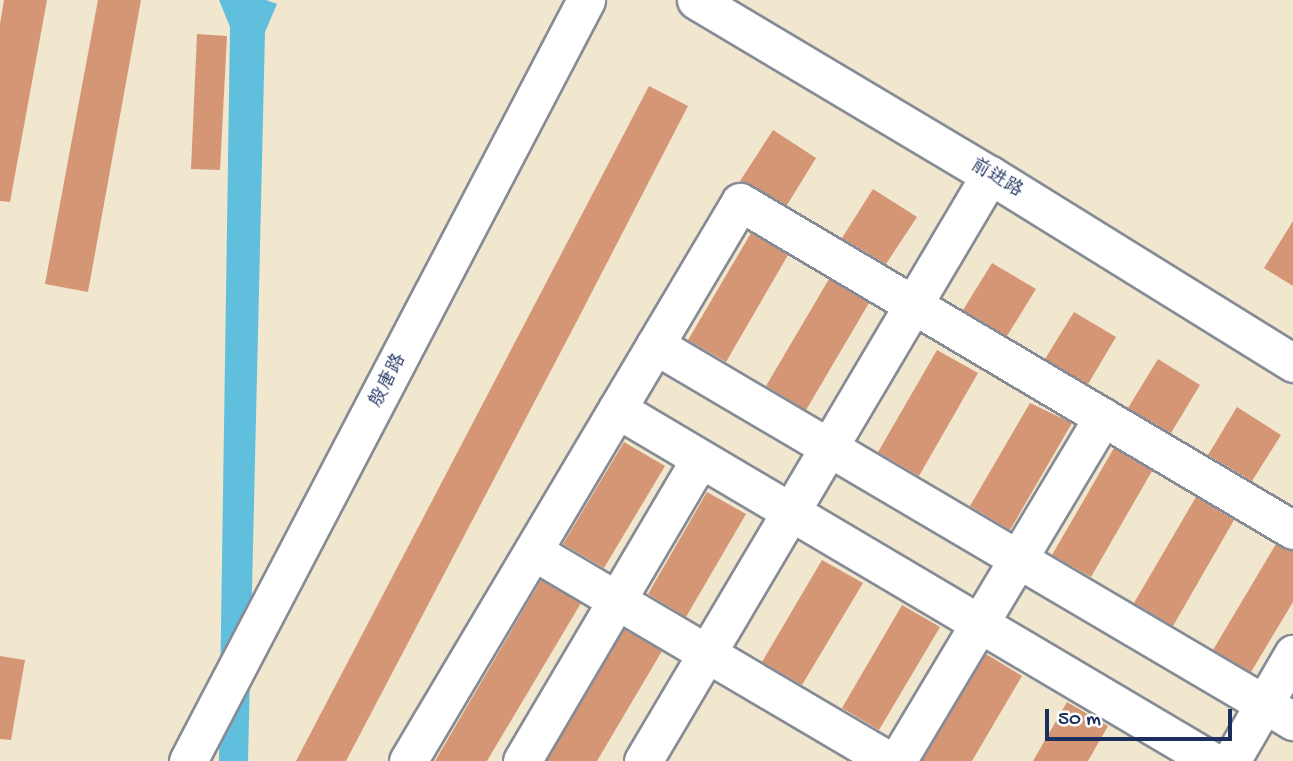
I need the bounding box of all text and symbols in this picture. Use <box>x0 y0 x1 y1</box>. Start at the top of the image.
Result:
street label: 前进路 <box>966 155 1026 203</box>
street label: 殷唐路 <box>366 350 412 412</box>
scale bar <box>1048 694 1235 738</box>
text: 50 m <box>1058 708 1101 733</box>

